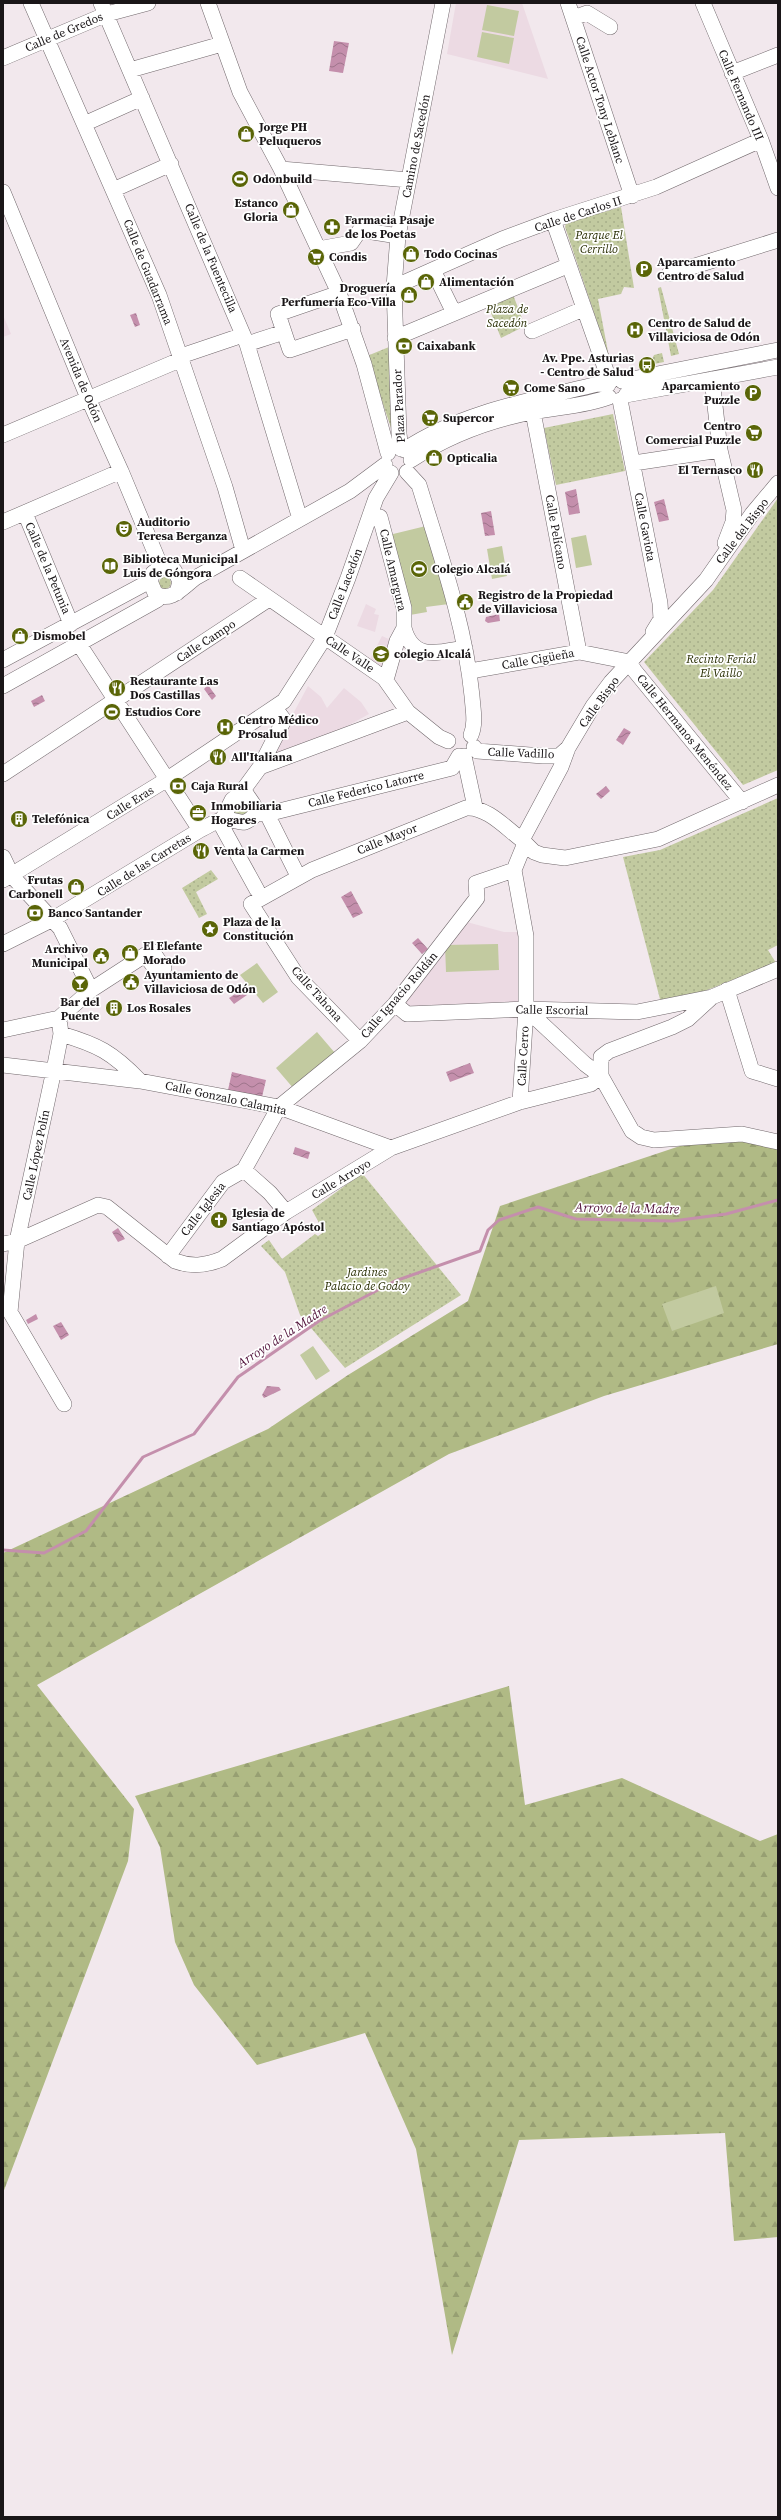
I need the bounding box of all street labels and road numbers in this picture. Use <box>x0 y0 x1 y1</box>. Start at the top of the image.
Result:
street label: Calle de Gredos <box>23 8 105 56</box>
street label: Calle Actor Tony Leblanc <box>572 34 628 166</box>
street label: Calle Fernando III <box>715 47 767 143</box>
street label: Camino de Sacedón <box>398 93 434 199</box>
street label: Calle de Carlos II <box>532 192 624 236</box>
street label: Calle de la Fuentecilla <box>181 201 242 316</box>
street label: Calle de Guadarrama <box>120 217 177 328</box>
street label: Avenida de Odón <box>56 335 106 425</box>
street label: Plaza Parador <box>389 369 409 443</box>
street label: Calle Gaviota <box>630 491 660 564</box>
street label: Calle Pelícano <box>542 493 571 571</box>
street label: Calle del Bispo <box>712 494 772 567</box>
street label: Calle de la Petunia <box>21 519 75 617</box>
street label: Calle Amargura <box>376 527 410 613</box>
street label: Calle Lacedón <box>324 546 366 622</box>
street label: Calle Campo <box>173 616 239 666</box>
street label: Calle Valle <box>322 632 378 676</box>
street label: Calle Cigüeña <box>500 645 576 673</box>
street label: Calle Hermanos Menéndez <box>633 671 737 794</box>
street label: Calle Bispo <box>575 673 623 731</box>
street label: Calle Vadillo <box>487 744 555 762</box>
street label: Calle Federico Latorre <box>306 767 426 811</box>
street label: Calle Eras <box>103 782 157 824</box>
street label: Calle Mayor <box>354 820 420 858</box>
street label: Calle de las Carretas <box>94 830 194 900</box>
street label: Calle Ignacio Roldán <box>357 948 441 1042</box>
street label: Calle Tahona <box>288 963 347 1026</box>
street label: Calle Escorial <box>515 1001 589 1019</box>
street label: Calle Cerro <box>513 1025 533 1086</box>
street label: Calle Gonzalo Calamita <box>164 1077 289 1119</box>
street label: Calle López Polín <box>19 1108 53 1202</box>
street label: Calle Arroyo <box>308 1155 374 1203</box>
street label: Calle Iglesia <box>177 1178 230 1239</box>

